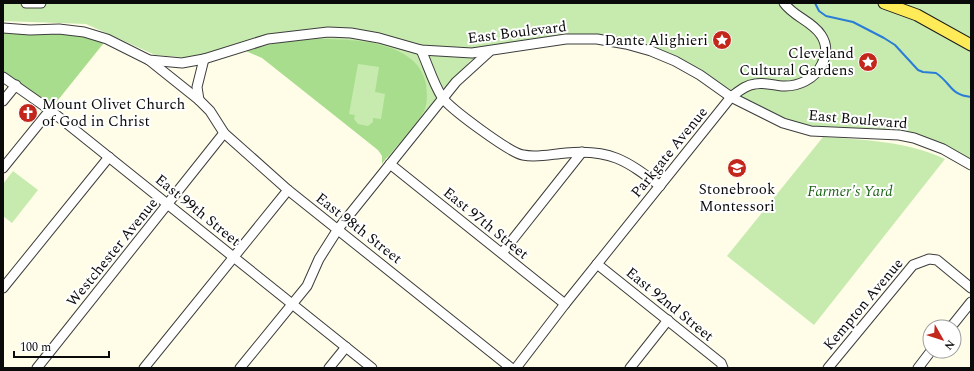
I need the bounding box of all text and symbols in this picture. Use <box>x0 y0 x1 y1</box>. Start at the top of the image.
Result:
street label: East Boulevard <box>466 15 568 50</box>
place label: Dante Alighieri <box>604 29 708 52</box>
place icon: Dante Alighieri <box>711 29 733 51</box>
place label: Cleveland Cultural Gardens <box>739 42 854 82</box>
place icon: Cleveland Cultural Gardens <box>857 51 879 73</box>
place label: Mount Olivet Church of God in Christ <box>42 93 186 133</box>
church icon: Mount Olivet Church of God in Christ <box>17 102 39 124</box>
street label: Parkgate Avenue <box>625 102 713 203</box>
street label: East Boulevard <box>807 104 909 135</box>
school or university icon: Stonebrook Montessori <box>726 157 748 179</box>
street label: East 99th Street <box>150 169 246 252</box>
place label: Stonebrook Montessori <box>699 178 775 218</box>
park label: Farmer's Yard <box>807 180 893 203</box>
street label: East 97th Street <box>438 182 534 265</box>
street label: East 98th Street <box>310 187 407 270</box>
street label: Westchester Avenue <box>61 193 164 312</box>
street label: Kempton Avenue <box>818 253 909 356</box>
street label: East 92nd Street <box>621 262 719 347</box>
north arrow <box>922 319 962 359</box>
scale bar <box>14 333 109 359</box>
text: N <box>940 336 959 354</box>
text: 100 m <box>20 338 51 357</box>

